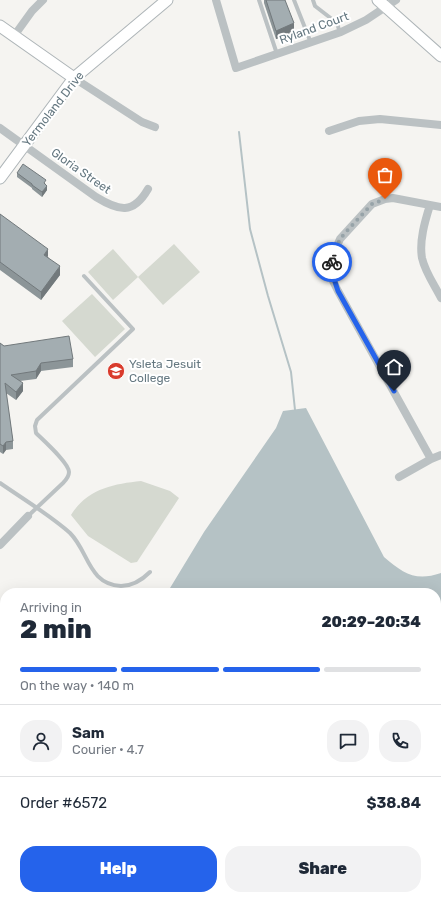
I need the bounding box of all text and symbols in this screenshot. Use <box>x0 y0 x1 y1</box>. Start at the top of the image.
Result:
street label: Ryland Court <box>277 9 351 47</box>
street label: Yermoland Drive <box>19 68 87 149</box>
street label: Gloria Street <box>48 145 114 197</box>
pin <box>368 158 402 199</box>
icon: bag <box>374 164 396 186</box>
courier <box>312 242 352 282</box>
icon: bike <box>321 251 343 273</box>
pin <box>377 350 411 391</box>
icon: home <box>383 356 405 378</box>
place label: Ysleta Jesuit College <box>129 357 201 385</box>
school or university icon: Ysleta Jesuit College <box>106 361 126 381</box>
text: Arriving in <box>20 600 82 615</box>
text: 20:29–20:34 <box>321 613 421 631</box>
text: 2 min <box>20 614 92 645</box>
text: On the way · 140 m <box>20 678 134 693</box>
button: person <box>20 720 62 762</box>
button: chat <box>327 720 369 762</box>
button: phone <box>379 720 421 762</box>
text: Sam <box>72 724 105 742</box>
text: Courier · 4.7 <box>72 742 144 757</box>
text: Order #6572 <box>20 794 107 812</box>
text: $38.84 <box>366 794 421 812</box>
button: Help <box>20 846 217 892</box>
button: Share <box>225 846 421 892</box>

